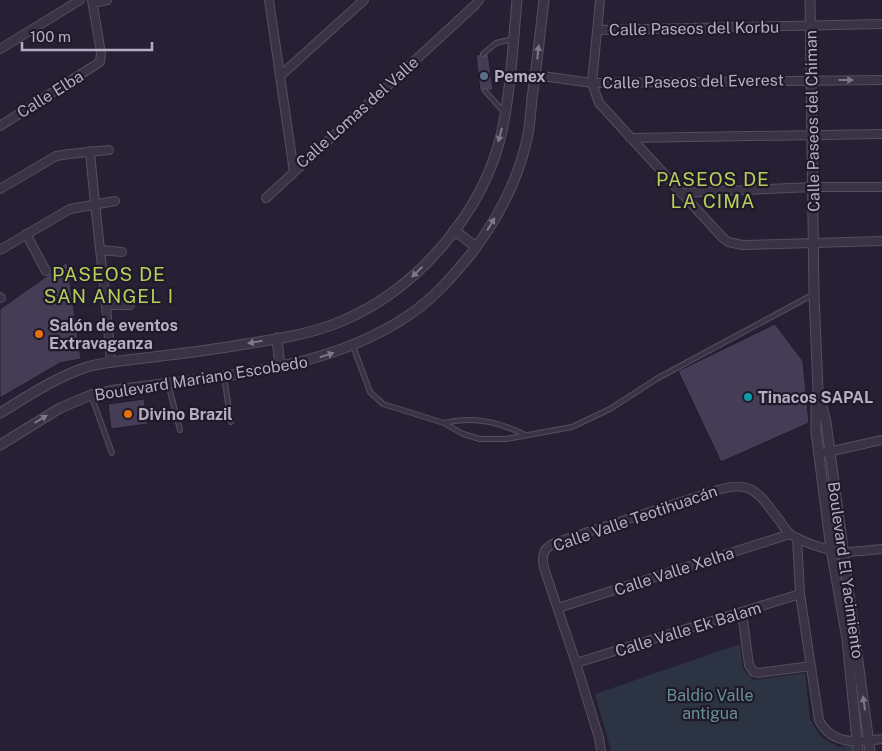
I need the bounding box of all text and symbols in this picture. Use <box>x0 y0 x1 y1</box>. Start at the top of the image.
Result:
street label: Calle Paseos del Korbu <box>609 18 779 39</box>
scale bar <box>22 20 152 52</box>
text: 100 m <box>30 28 71 45</box>
street label: Calle Paseos del Chiman <box>801 30 824 212</box>
one-way arrow <box>534 44 542 60</box>
street label: Calle Lomas del Valle <box>292 52 422 172</box>
street label: Calle Elba <box>14 67 87 122</box>
place label: Pemex <box>494 67 546 86</box>
marker: Pemex <box>478 70 490 82</box>
street label: Calle Paseos del Everest <box>602 70 784 93</box>
one-way arrow <box>838 76 854 84</box>
one-way arrow <box>496 127 504 143</box>
district label: PASEOS DE LA CIMA <box>656 168 770 212</box>
one-way arrow <box>487 217 496 230</box>
district label: PASEOS DE SAN ANGEL I <box>44 263 174 307</box>
one-way arrow <box>412 266 424 278</box>
place label: Salón de eventos Extravaganza <box>49 316 178 353</box>
marker: Salón de eventos Extravaganza <box>33 328 45 340</box>
one-way arrow <box>247 338 263 346</box>
one-way arrow <box>320 350 335 358</box>
street label: Boulevard Mariano Escobedo <box>93 352 309 405</box>
place label: Tinacos SAPAL <box>758 388 873 407</box>
marker: Tinacos SAPAL <box>742 391 754 403</box>
place label: Divino Brazil <box>138 405 233 424</box>
marker: Divino Brazil <box>122 408 134 420</box>
one-way arrow <box>35 415 48 424</box>
street label: Boulevard El Yacimiento <box>824 480 867 660</box>
street label: Calle Valle Teotihuacán <box>550 481 720 556</box>
street label: Calle Valle Xelha <box>612 543 736 600</box>
street label: Calle Valle Ek Balam <box>613 598 763 661</box>
park label: Baldio Valle antigua <box>666 686 754 723</box>
one-way arrow <box>860 694 868 710</box>

